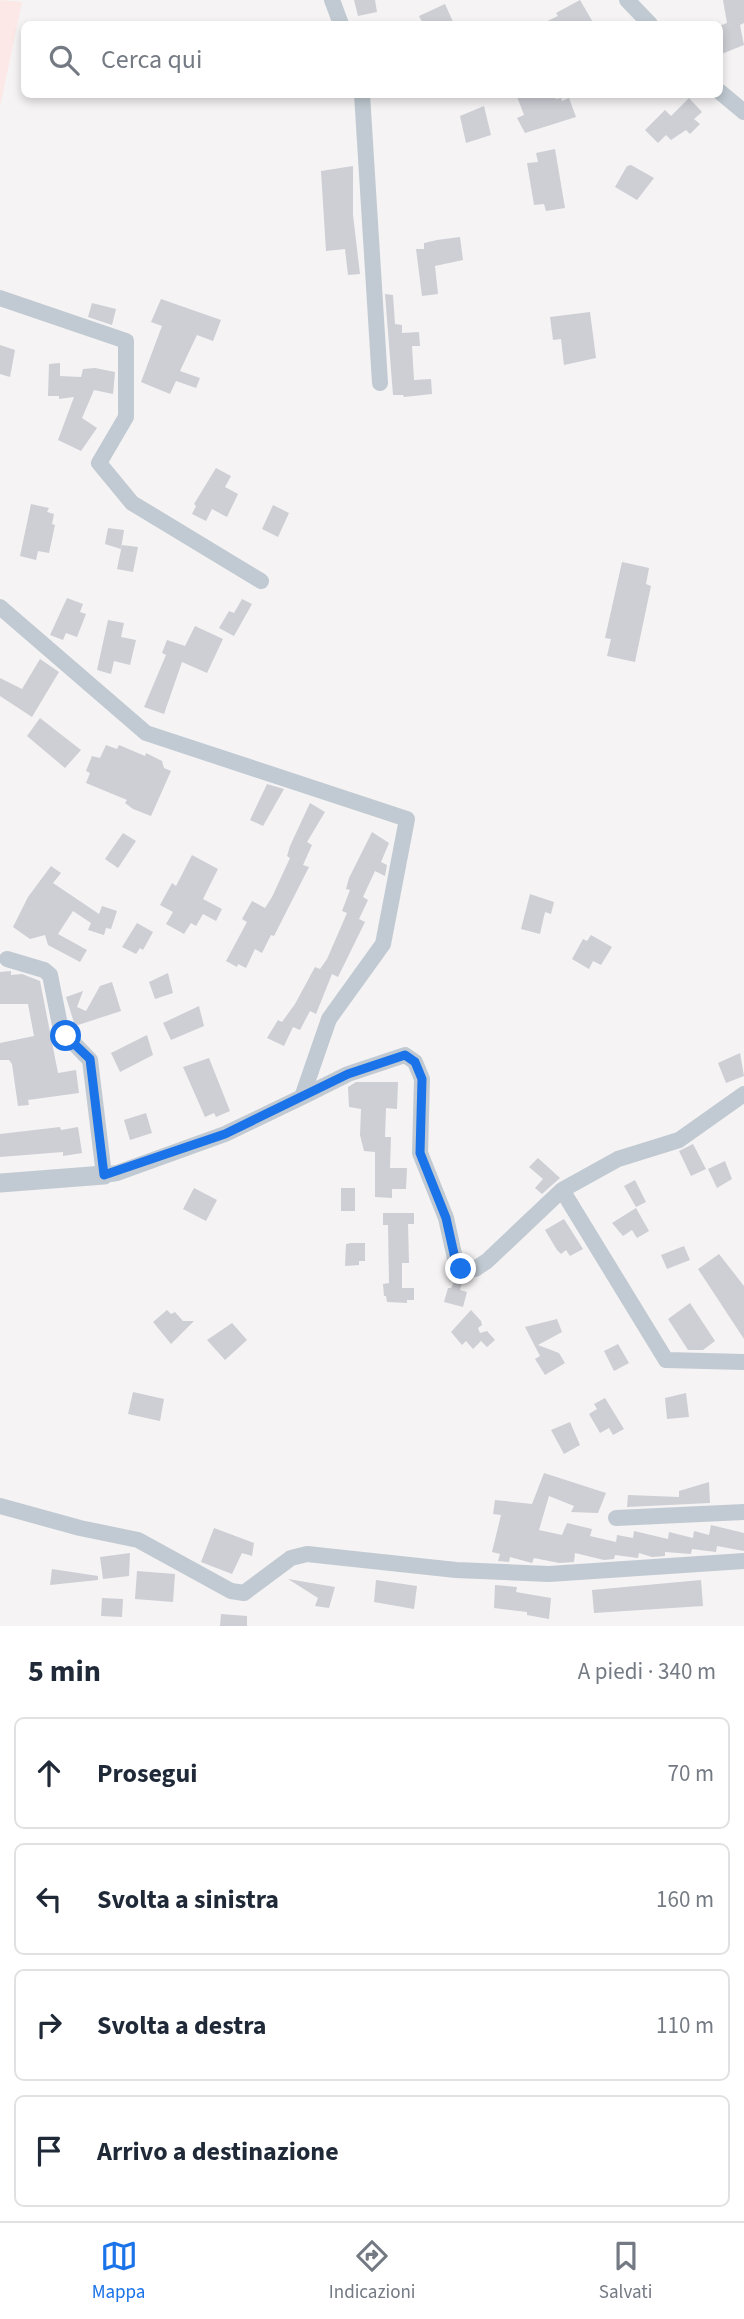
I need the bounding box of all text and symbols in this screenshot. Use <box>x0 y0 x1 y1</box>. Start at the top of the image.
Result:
search box <box>21 21 723 98</box>
icon: search <box>45 41 83 79</box>
text: Cerca qui <box>101 41 202 78</box>
route start <box>50 1020 81 1051</box>
route end <box>445 1253 476 1284</box>
text: 5 min <box>28 1650 101 1693</box>
text: A piedi · 340 m <box>578 1655 716 1688</box>
icon: ahead <box>30 1754 68 1792</box>
text: Prosegui <box>97 1755 197 1792</box>
text: 70 m <box>667 1757 714 1790</box>
icon: left <box>30 1880 68 1918</box>
text: Svolta a sinistra <box>97 1881 279 1918</box>
text: 160 m <box>656 1883 714 1916</box>
icon: right <box>30 2006 68 2044</box>
text: Svolta a destra <box>97 2007 267 2044</box>
text: 110 m <box>656 2009 714 2042</box>
icon: arrive <box>30 2132 68 2170</box>
text: Arrivo a destinazione <box>97 2133 339 2170</box>
tab: Mappa <box>92 2237 145 2306</box>
tab: Indicazioni <box>329 2237 416 2306</box>
tab: Salvati <box>599 2237 652 2306</box>

